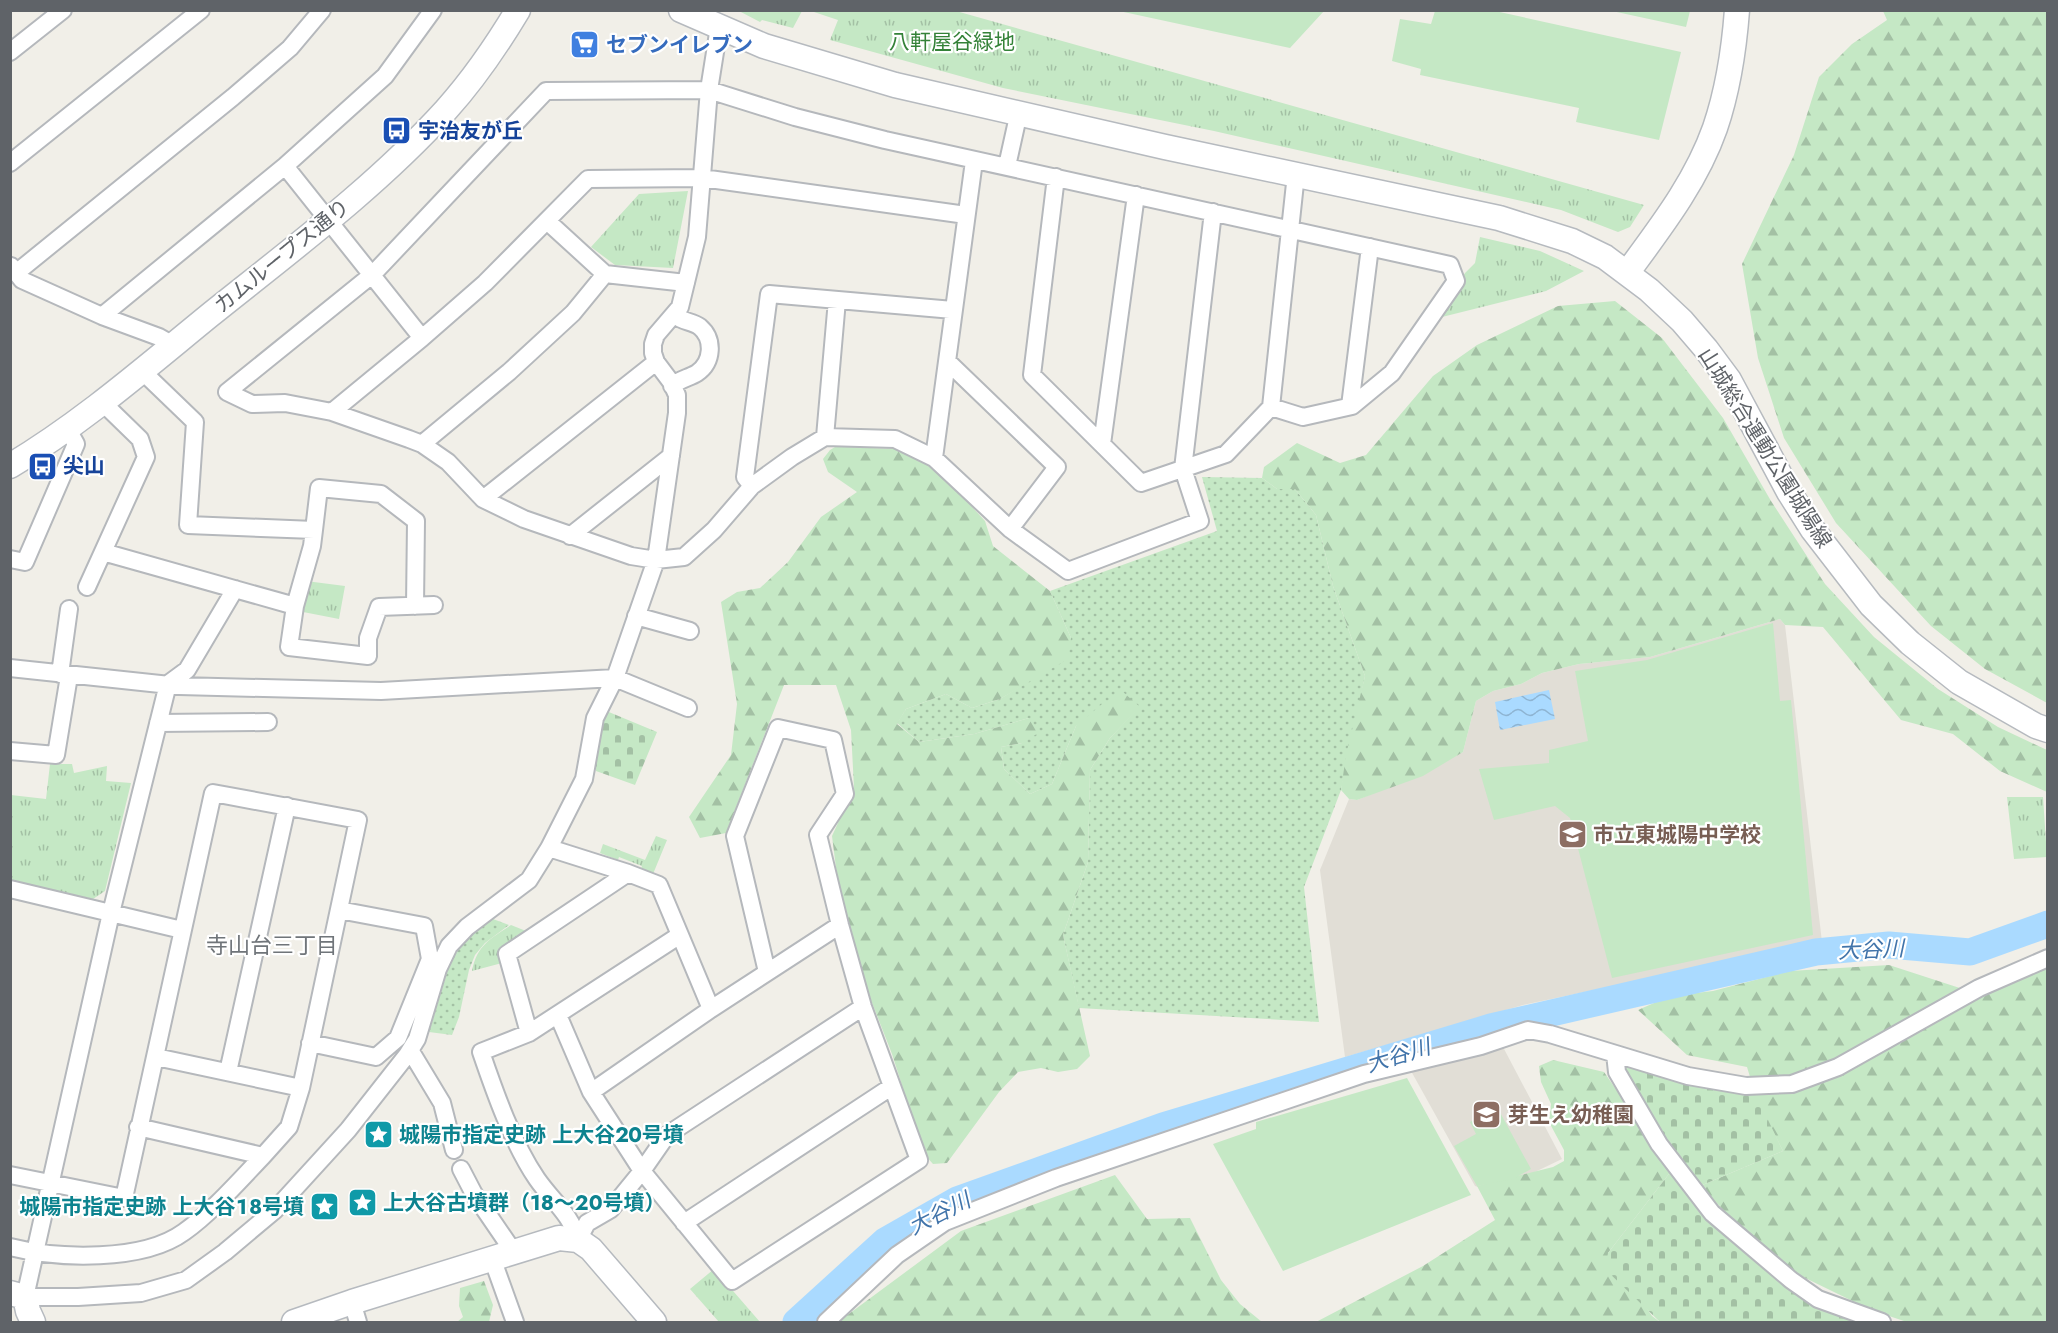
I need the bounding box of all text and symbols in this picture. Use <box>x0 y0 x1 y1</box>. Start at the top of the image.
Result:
park label: 八軒屋谷緑地 <box>889 27 1015 57</box>
supermarket icon: セブンイレブン <box>569 29 601 61</box>
place label: セブンイレブン <box>606 30 753 60</box>
bus stop icon: 宇治友が丘 <box>381 115 413 147</box>
place label: 宇治友が丘 <box>418 116 523 146</box>
street label: カムループス通り <box>208 192 356 320</box>
street label: 山城総合運動公園城陽線 <box>1691 342 1839 554</box>
bus stop icon: 尖山 <box>26 450 58 482</box>
place label: 尖山 <box>63 451 105 481</box>
school or university icon: 市立東城陽中学校 <box>1556 819 1588 851</box>
place label: 市立東城陽中学校 <box>1593 820 1761 850</box>
district label: 寺山台三丁目 <box>206 929 338 961</box>
water label: 大谷川 <box>1837 932 1907 966</box>
water label: 大谷川 <box>1362 1029 1436 1080</box>
school or university icon: 芽生え幼稚園 <box>1471 1099 1503 1131</box>
place label: 芽生え幼稚園 <box>1508 1100 1634 1130</box>
place icon: 城陽市指定史跡 上大谷２０号墳 <box>362 1119 394 1151</box>
place label: 城陽市指定史跡 上大谷２０号墳 <box>399 1120 684 1150</box>
water label: 大谷川 <box>902 1183 977 1242</box>
place icon: 上大谷古墳群（18～20号墳） <box>346 1187 378 1219</box>
place label: 上大谷古墳群（18～20号墳） <box>383 1188 666 1218</box>
place icon: 城陽市指定史跡 上大谷１８号墳 <box>309 1191 341 1223</box>
place label: 城陽市指定史跡 上大谷１８号墳 <box>19 1192 304 1222</box>

